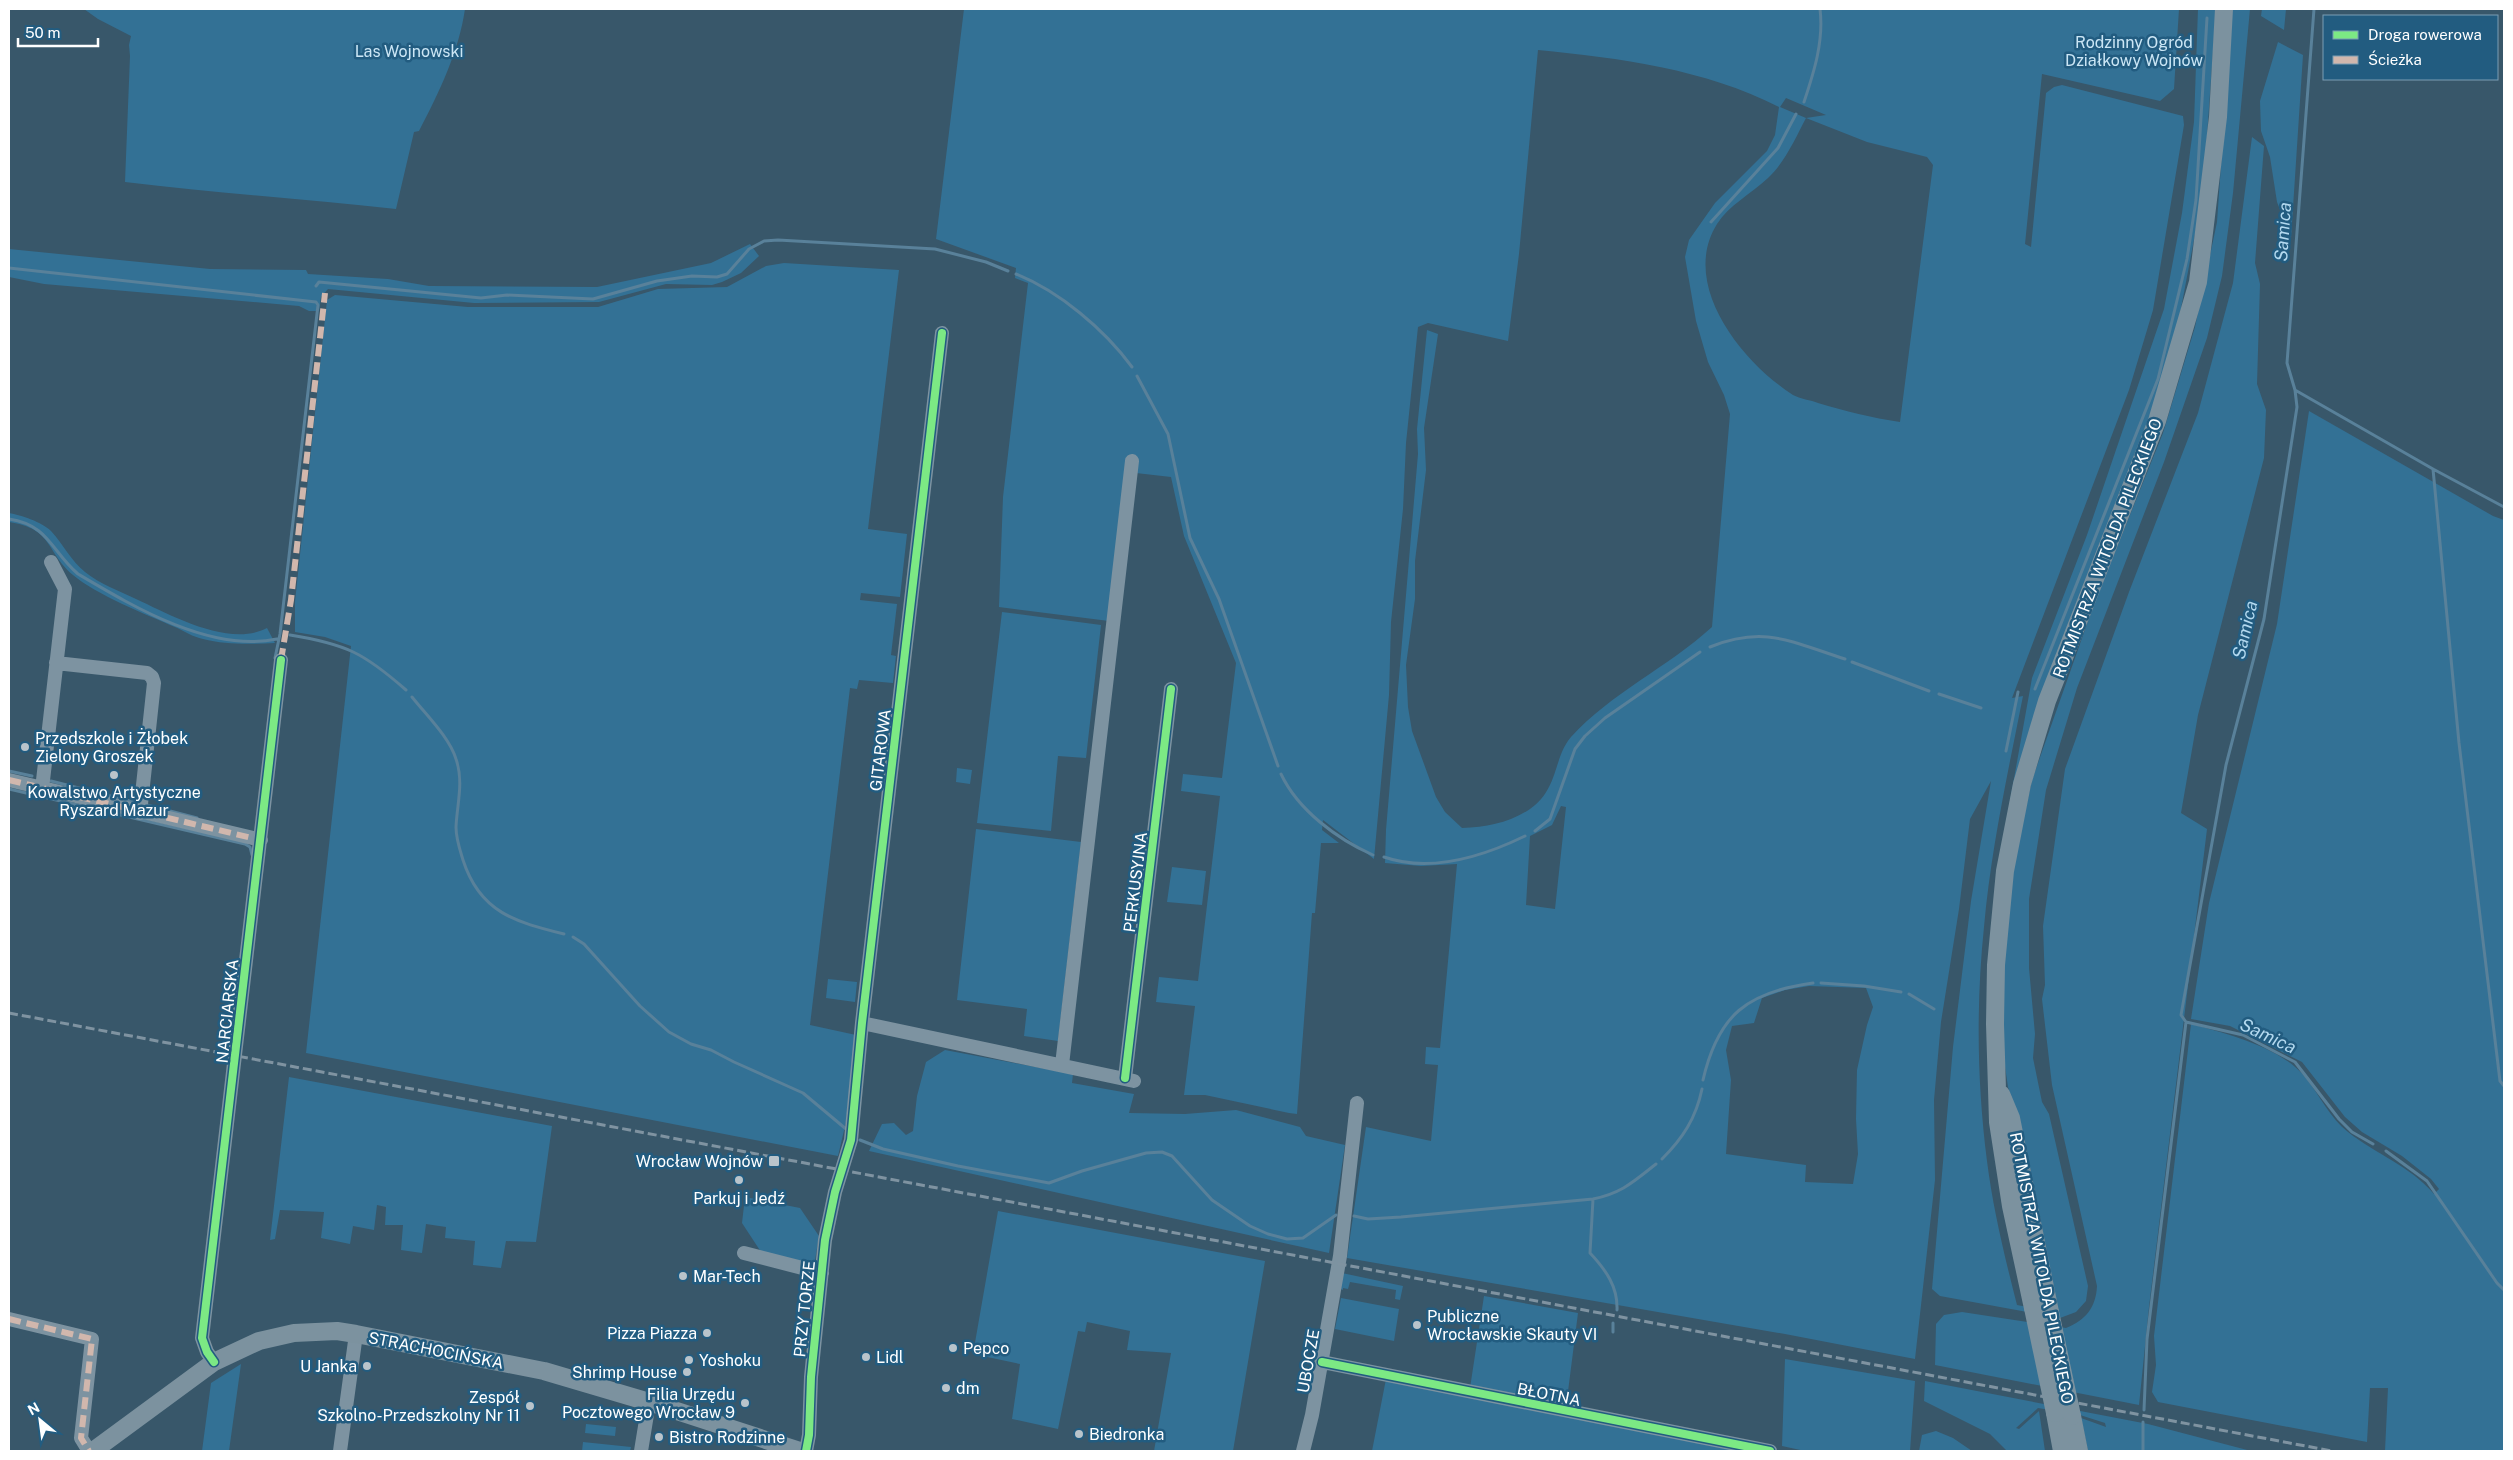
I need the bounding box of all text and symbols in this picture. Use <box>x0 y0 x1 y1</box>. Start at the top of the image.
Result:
scale bar <box>18 15 98 47</box>
legend <box>2323 15 2498 80</box>
text: 50 m <box>25 24 60 41</box>
text: Droga rowerowa <box>2368 26 2482 43</box>
park label: Rodzinny Ogród Działkowy Wojnów <box>2065 33 2203 70</box>
park label: Las Wojnowski <box>355 42 463 61</box>
text: Ścieżka <box>2368 50 2422 68</box>
water label: Samica <box>2270 202 2295 262</box>
street label: ROTMISTRZA WITOLDA PILECKIEGO <box>2049 416 2166 681</box>
water label: Samica <box>2228 599 2261 661</box>
street label: GITAROWA <box>866 708 895 792</box>
place label: Przedszkole i Żłobek Zielony Groszek <box>35 728 188 766</box>
marker: Przedszkole i Żłobek Zielony Groszek <box>19 741 31 753</box>
marker: Kowalstwo Artystyczne Ryszard Mazur <box>108 769 120 781</box>
place label: Kowalstwo Artystyczne Ryszard Mazur <box>27 783 201 820</box>
street label: PERKUSYJNA <box>1120 831 1151 934</box>
street label: NARCIARSKA <box>213 958 242 1064</box>
water label: Samica <box>2237 1013 2300 1058</box>
street label: ROTMISTRZA WITOLDA PILECKIEGO <box>2006 1131 2077 1406</box>
place label: Wrocław Wojnów <box>636 1152 764 1171</box>
marker: Wrocław Wojnów <box>767 1154 781 1168</box>
marker: Parkuj i Jedź <box>733 1174 745 1186</box>
place label: Parkuj i Jedź <box>693 1189 785 1208</box>
street label: PRZY TORZE <box>790 1260 819 1358</box>
place label: Mar-Tech <box>693 1267 761 1286</box>
marker: Mar-Tech <box>677 1270 689 1282</box>
place label: Publiczne Wrocławskie Skauty VI <box>1427 1307 1597 1344</box>
marker: Publiczne Wrocławskie Skauty VI <box>1411 1319 1423 1331</box>
place label: Pizza Piazza <box>607 1324 697 1343</box>
street label: STRACHOCIŃSKA <box>367 1327 505 1373</box>
marker: Pizza Piazza <box>701 1327 713 1339</box>
street label: UBOCZE <box>1294 1328 1323 1395</box>
place label: Pepco <box>963 1339 1009 1358</box>
marker: Pepco <box>947 1342 959 1354</box>
place label: Lidl <box>876 1348 904 1367</box>
place label: Yoshoku <box>699 1351 761 1370</box>
marker: Lidl <box>860 1351 872 1363</box>
marker: Yoshoku <box>683 1354 695 1366</box>
place label: U Janka <box>300 1357 357 1376</box>
marker: U Janka <box>361 1360 373 1372</box>
place label: Shrimp House <box>572 1363 677 1382</box>
marker: Shrimp House <box>681 1366 693 1378</box>
place label: dm <box>956 1379 980 1398</box>
street label: BŁOTNA <box>1515 1379 1582 1410</box>
marker: dm <box>940 1382 952 1394</box>
place label: Filia Urzędu Pocztowego Wrocław 9 <box>562 1385 735 1422</box>
place label: Zespół Szkolno-Przedszkolny Nr 11 <box>317 1388 520 1425</box>
north arrow <box>15 1395 65 1445</box>
marker: Filia Urzędu Pocztowego Wrocław 9 <box>739 1397 751 1409</box>
text: N <box>25 1399 42 1418</box>
marker: Zespół Szkolno-Przedszkolny Nr 11 <box>524 1400 536 1412</box>
place label: Biedronka <box>1089 1425 1164 1444</box>
place label: Bistro Rodzinne <box>669 1428 785 1447</box>
marker: Biedronka <box>1073 1428 1085 1440</box>
marker: Bistro Rodzinne <box>653 1431 665 1443</box>

